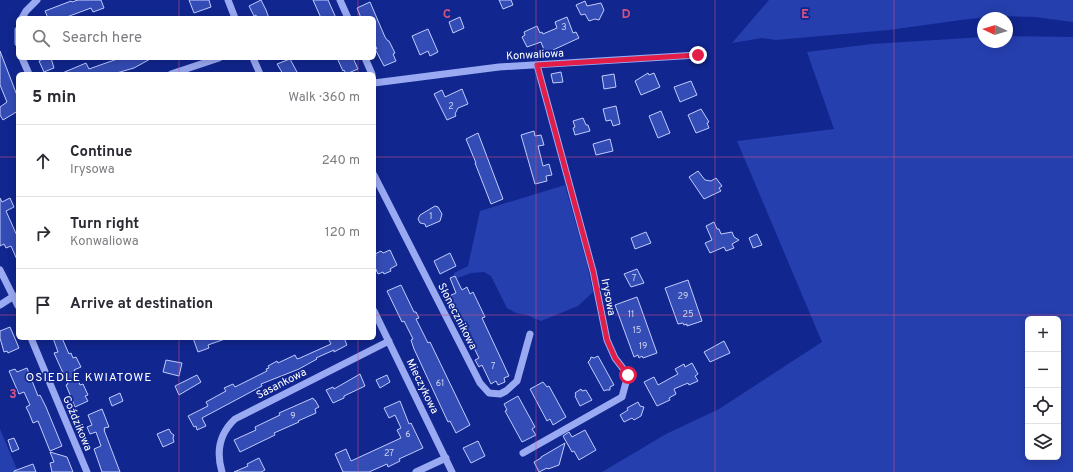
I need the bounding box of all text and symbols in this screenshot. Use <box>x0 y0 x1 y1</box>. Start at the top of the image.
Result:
text: C <box>443 7 451 23</box>
text: D <box>621 7 631 23</box>
text: E <box>801 7 809 23</box>
north arrow <box>977 12 1013 48</box>
search box <box>16 16 376 60</box>
house number: 3 <box>561 22 567 33</box>
icon: search <box>30 27 52 49</box>
text: Search here <box>62 29 142 48</box>
street label: Konwaliowa <box>506 46 565 64</box>
route end <box>689 46 707 64</box>
text: 5 min <box>32 87 76 109</box>
text: Walk · 360 m <box>288 90 360 106</box>
house number: 2 <box>448 101 454 112</box>
text: Continue <box>70 143 132 162</box>
icon: ahead <box>32 150 54 172</box>
text: 240 m <box>322 153 360 169</box>
text: Irysowa <box>70 162 115 178</box>
house number: 1 <box>429 211 433 222</box>
text: Turn right <box>70 215 139 234</box>
icon: right <box>32 222 54 244</box>
text: 120 m <box>325 225 360 241</box>
text: Konwaliowa <box>70 234 138 250</box>
house number: 7 <box>632 273 637 284</box>
street label: Irysowa <box>598 277 619 317</box>
street label: Słonecznikowa <box>434 281 480 352</box>
house number: 29 <box>678 291 688 302</box>
icon: arrive <box>32 294 54 316</box>
text: Arrive at destination <box>70 295 213 314</box>
house number: 11 <box>628 309 634 320</box>
house number: 25 <box>682 309 694 320</box>
map controls <box>1025 316 1061 460</box>
button: + <box>1025 316 1061 352</box>
house number: 15 <box>633 325 641 336</box>
house number: 19 <box>639 341 647 352</box>
button: − <box>1025 352 1061 388</box>
street label: Mieczykowa <box>403 357 442 416</box>
house number: 7 <box>491 361 496 372</box>
street label: Sasankowa <box>254 365 309 403</box>
route start <box>619 366 637 384</box>
district label: OSIEDLE KWIATOWE <box>26 370 152 386</box>
house number: 61 <box>436 378 444 389</box>
text: 3 <box>9 387 17 403</box>
button: locate <box>1025 388 1061 424</box>
street label: Goździkowa <box>59 394 95 453</box>
house number: 9 <box>290 411 296 422</box>
button: layers <box>1025 424 1061 460</box>
house number: 6 <box>405 429 411 440</box>
house number: 27 <box>384 448 394 459</box>

